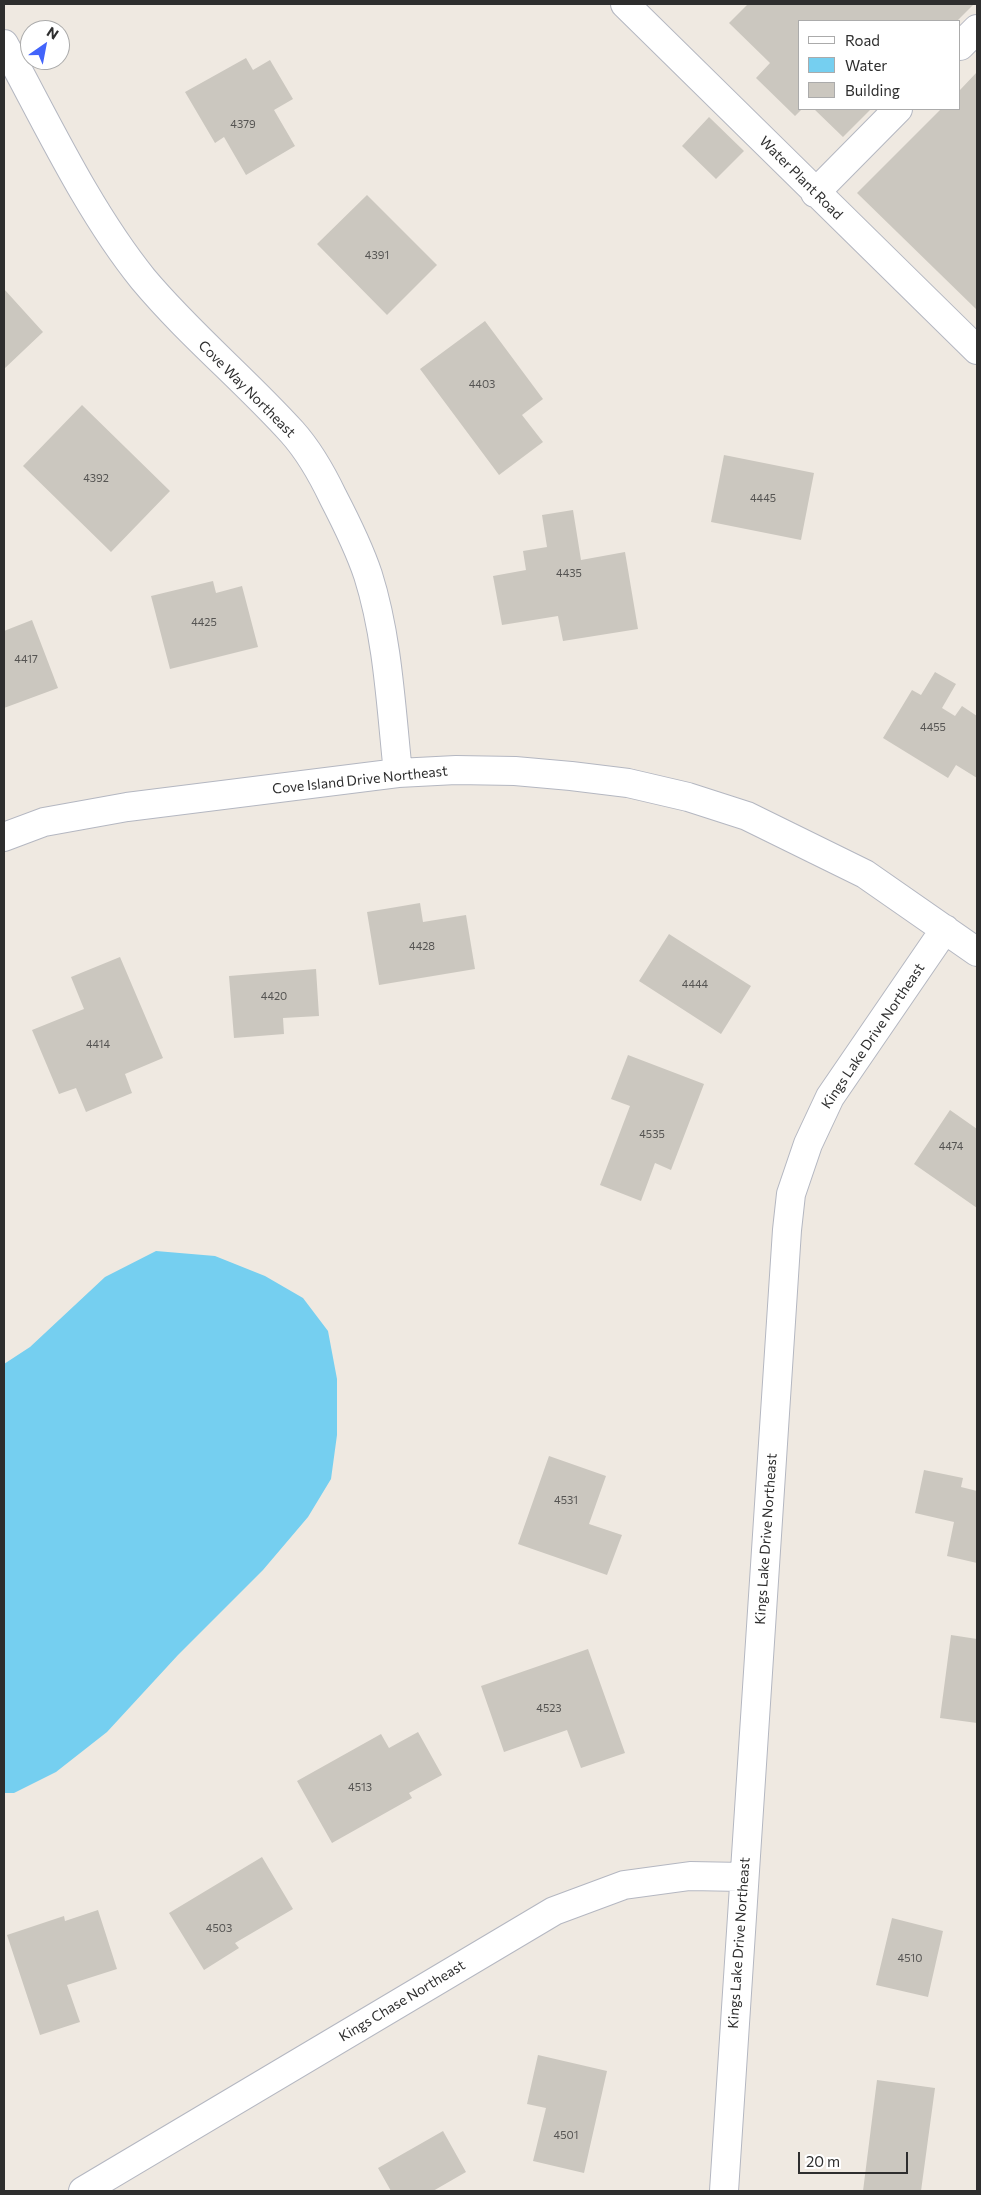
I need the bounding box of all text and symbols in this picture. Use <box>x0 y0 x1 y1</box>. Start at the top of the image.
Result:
north arrow <box>20 20 70 70</box>
legend <box>798 20 961 110</box>
text: N <box>44 23 62 43</box>
text: Road <box>845 31 880 49</box>
text: Water <box>845 56 887 74</box>
text: Building <box>845 81 900 99</box>
house number: 4379 <box>230 117 256 131</box>
street label: Water Plant Road <box>756 133 846 223</box>
house number: 4391 <box>365 248 389 262</box>
street label: Cove Way Northeast <box>195 337 299 441</box>
house number: 4403 <box>469 377 495 391</box>
house number: 4392 <box>83 471 109 485</box>
house number: 4445 <box>750 491 776 505</box>
house number: 4435 <box>556 566 582 580</box>
house number: 4425 <box>191 615 217 629</box>
house number: 4417 <box>14 652 38 666</box>
house number: 4455 <box>920 720 946 734</box>
street label: Cove Island Drive Northeast <box>271 762 449 798</box>
house number: 4428 <box>409 939 435 953</box>
street label: Kings Lake Drive Northeast <box>818 960 928 1112</box>
house number: 4444 <box>682 977 708 991</box>
house number: 4420 <box>261 989 287 1003</box>
house number: 4414 <box>86 1037 110 1051</box>
house number: 4535 <box>639 1127 665 1141</box>
house number: 4474 <box>939 1139 963 1153</box>
street label: Kings Lake Drive Northeast <box>752 1453 780 1625</box>
house number: 4531 <box>554 1493 578 1507</box>
house number: 4523 <box>536 1701 562 1715</box>
house number: 4513 <box>348 1780 372 1794</box>
street label: Kings Lake Drive Northeast <box>725 1857 753 2029</box>
house number: 4503 <box>206 1921 232 1935</box>
house number: 4510 <box>898 1951 922 1965</box>
street label: Kings Chase Northeast <box>336 1957 468 2045</box>
house number: 4501 <box>554 2128 578 2142</box>
scale bar <box>801 2142 911 2174</box>
text: 20 m <box>806 2152 840 2170</box>

